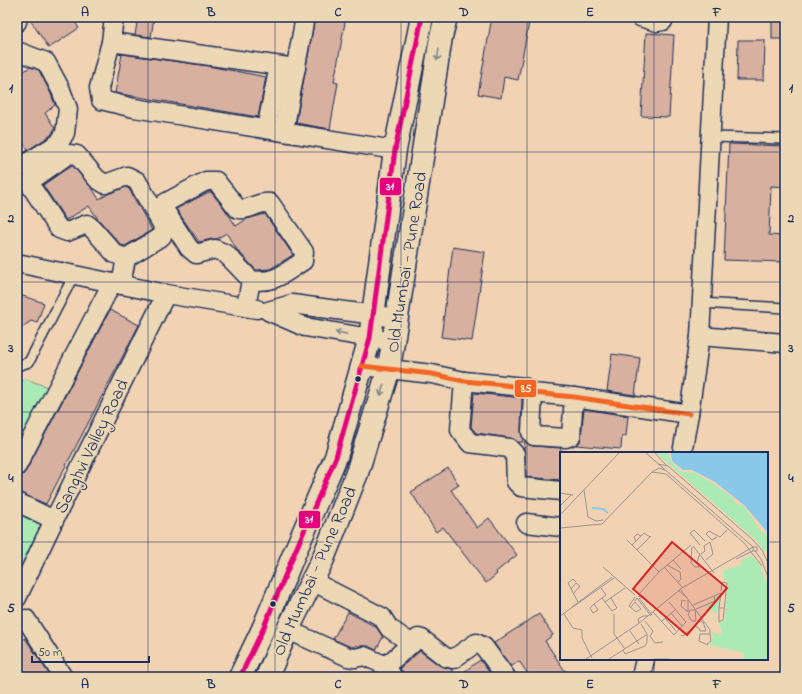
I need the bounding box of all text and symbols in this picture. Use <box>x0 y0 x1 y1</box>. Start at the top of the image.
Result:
text: A <box>81 3 89 22</box>
text: B <box>206 3 216 22</box>
text: C <box>334 3 342 22</box>
text: D <box>458 3 469 22</box>
text: E <box>586 3 594 22</box>
text: F <box>712 3 722 22</box>
one-way arrow <box>434 48 442 61</box>
text: 1 <box>9 79 14 98</box>
text: 1 <box>789 79 794 98</box>
street label: Old Mumbai - Pune Road <box>381 170 435 355</box>
line badge: 31 <box>379 177 402 196</box>
text: 31 <box>385 179 395 195</box>
text: 2 <box>7 209 15 228</box>
text: 2 <box>787 209 795 228</box>
one-way arrow <box>335 329 348 337</box>
text: 3 <box>7 339 14 358</box>
text: 3 <box>787 339 794 358</box>
unlabelled marker <box>353 374 363 384</box>
street label: Sanghvi Valley Road <box>49 375 138 519</box>
line badge: 85 <box>514 379 537 398</box>
text: 85 <box>520 381 532 397</box>
one-way arrow <box>378 384 385 397</box>
inset map <box>560 452 768 660</box>
text: 4 <box>7 469 14 488</box>
text: 4 <box>787 469 794 488</box>
street label: Old Mumbai - Pune Road <box>267 483 365 661</box>
line badge: 31 <box>298 510 321 529</box>
text: 31 <box>304 512 314 528</box>
text: 5 <box>7 599 15 618</box>
unlabelled marker <box>268 599 278 609</box>
text: 5 <box>787 599 795 618</box>
scale bar <box>32 638 149 664</box>
text: 50 m <box>38 644 62 662</box>
text: A <box>81 675 89 694</box>
text: B <box>206 675 216 694</box>
text: C <box>334 675 342 694</box>
text: D <box>458 675 469 694</box>
text: E <box>586 675 594 694</box>
text: F <box>712 675 722 694</box>

